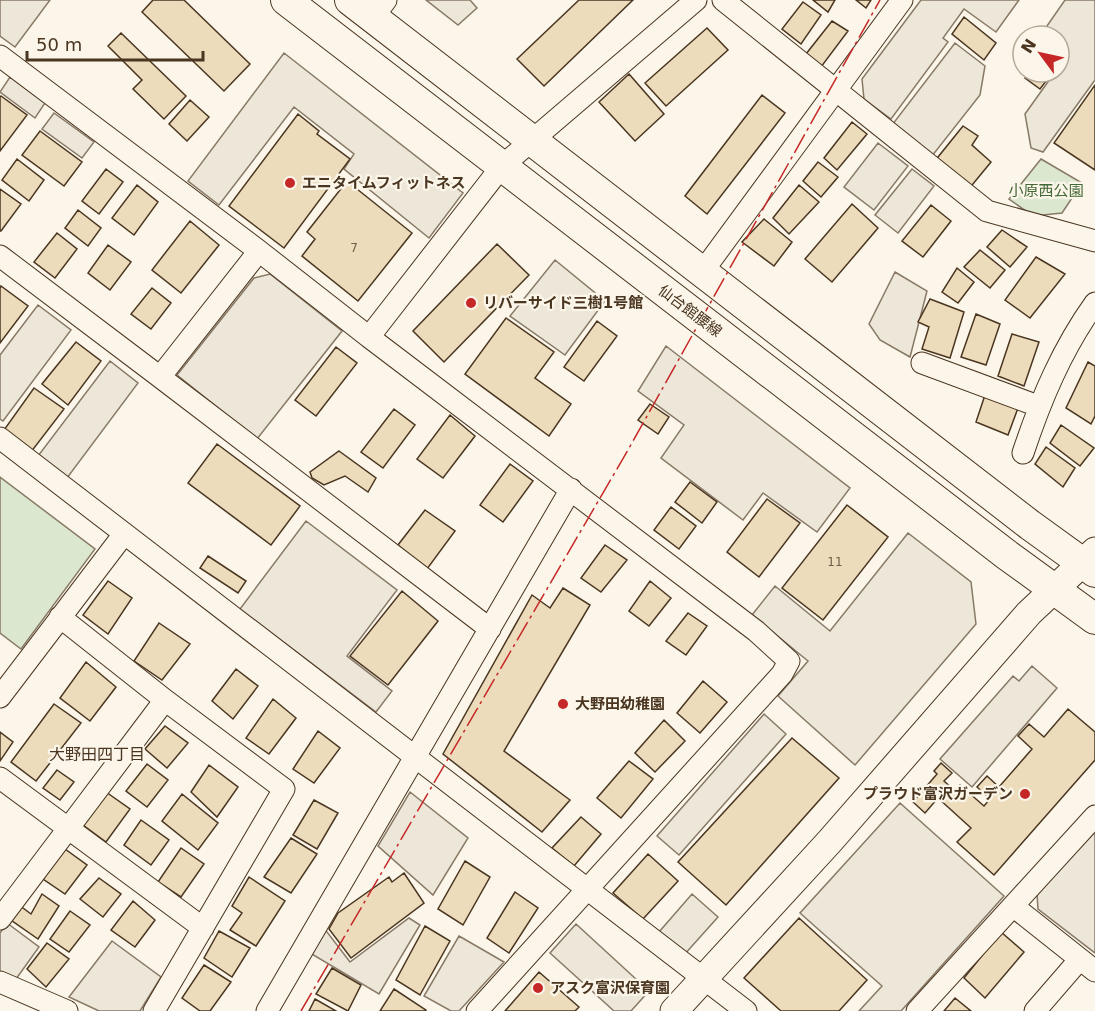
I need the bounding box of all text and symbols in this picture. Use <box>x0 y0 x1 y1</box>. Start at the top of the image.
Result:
scale bar <box>27 24 202 62</box>
north arrow <box>1011 24 1071 84</box>
text: 50 m <box>36 34 82 55</box>
text: N <box>1017 35 1040 57</box>
place label: エニタイムフィットネス <box>302 174 466 192</box>
marker: エニタイムフィットネス <box>283 176 297 190</box>
park label: 小原西公園 <box>1008 182 1084 200</box>
house number: 7 <box>350 241 358 255</box>
street label: 仙台館腰線 <box>655 281 725 341</box>
place label: リバーサイド三樹1号館 <box>483 294 643 312</box>
marker: リバーサイド三樹1号館 <box>464 296 478 310</box>
house number: 11 <box>827 555 843 569</box>
place label: 大野田幼稚園 <box>575 695 665 713</box>
marker: 大野田幼稚園 <box>556 697 570 711</box>
district label: 大野田四丁目 <box>49 745 145 764</box>
place label: プラウド富沢ガーデン <box>863 785 1013 803</box>
marker: プラウド富沢ガーデン <box>1018 787 1032 801</box>
place label: アスク富沢保育園 <box>550 979 670 997</box>
marker: アスク富沢保育園 <box>531 981 545 995</box>

